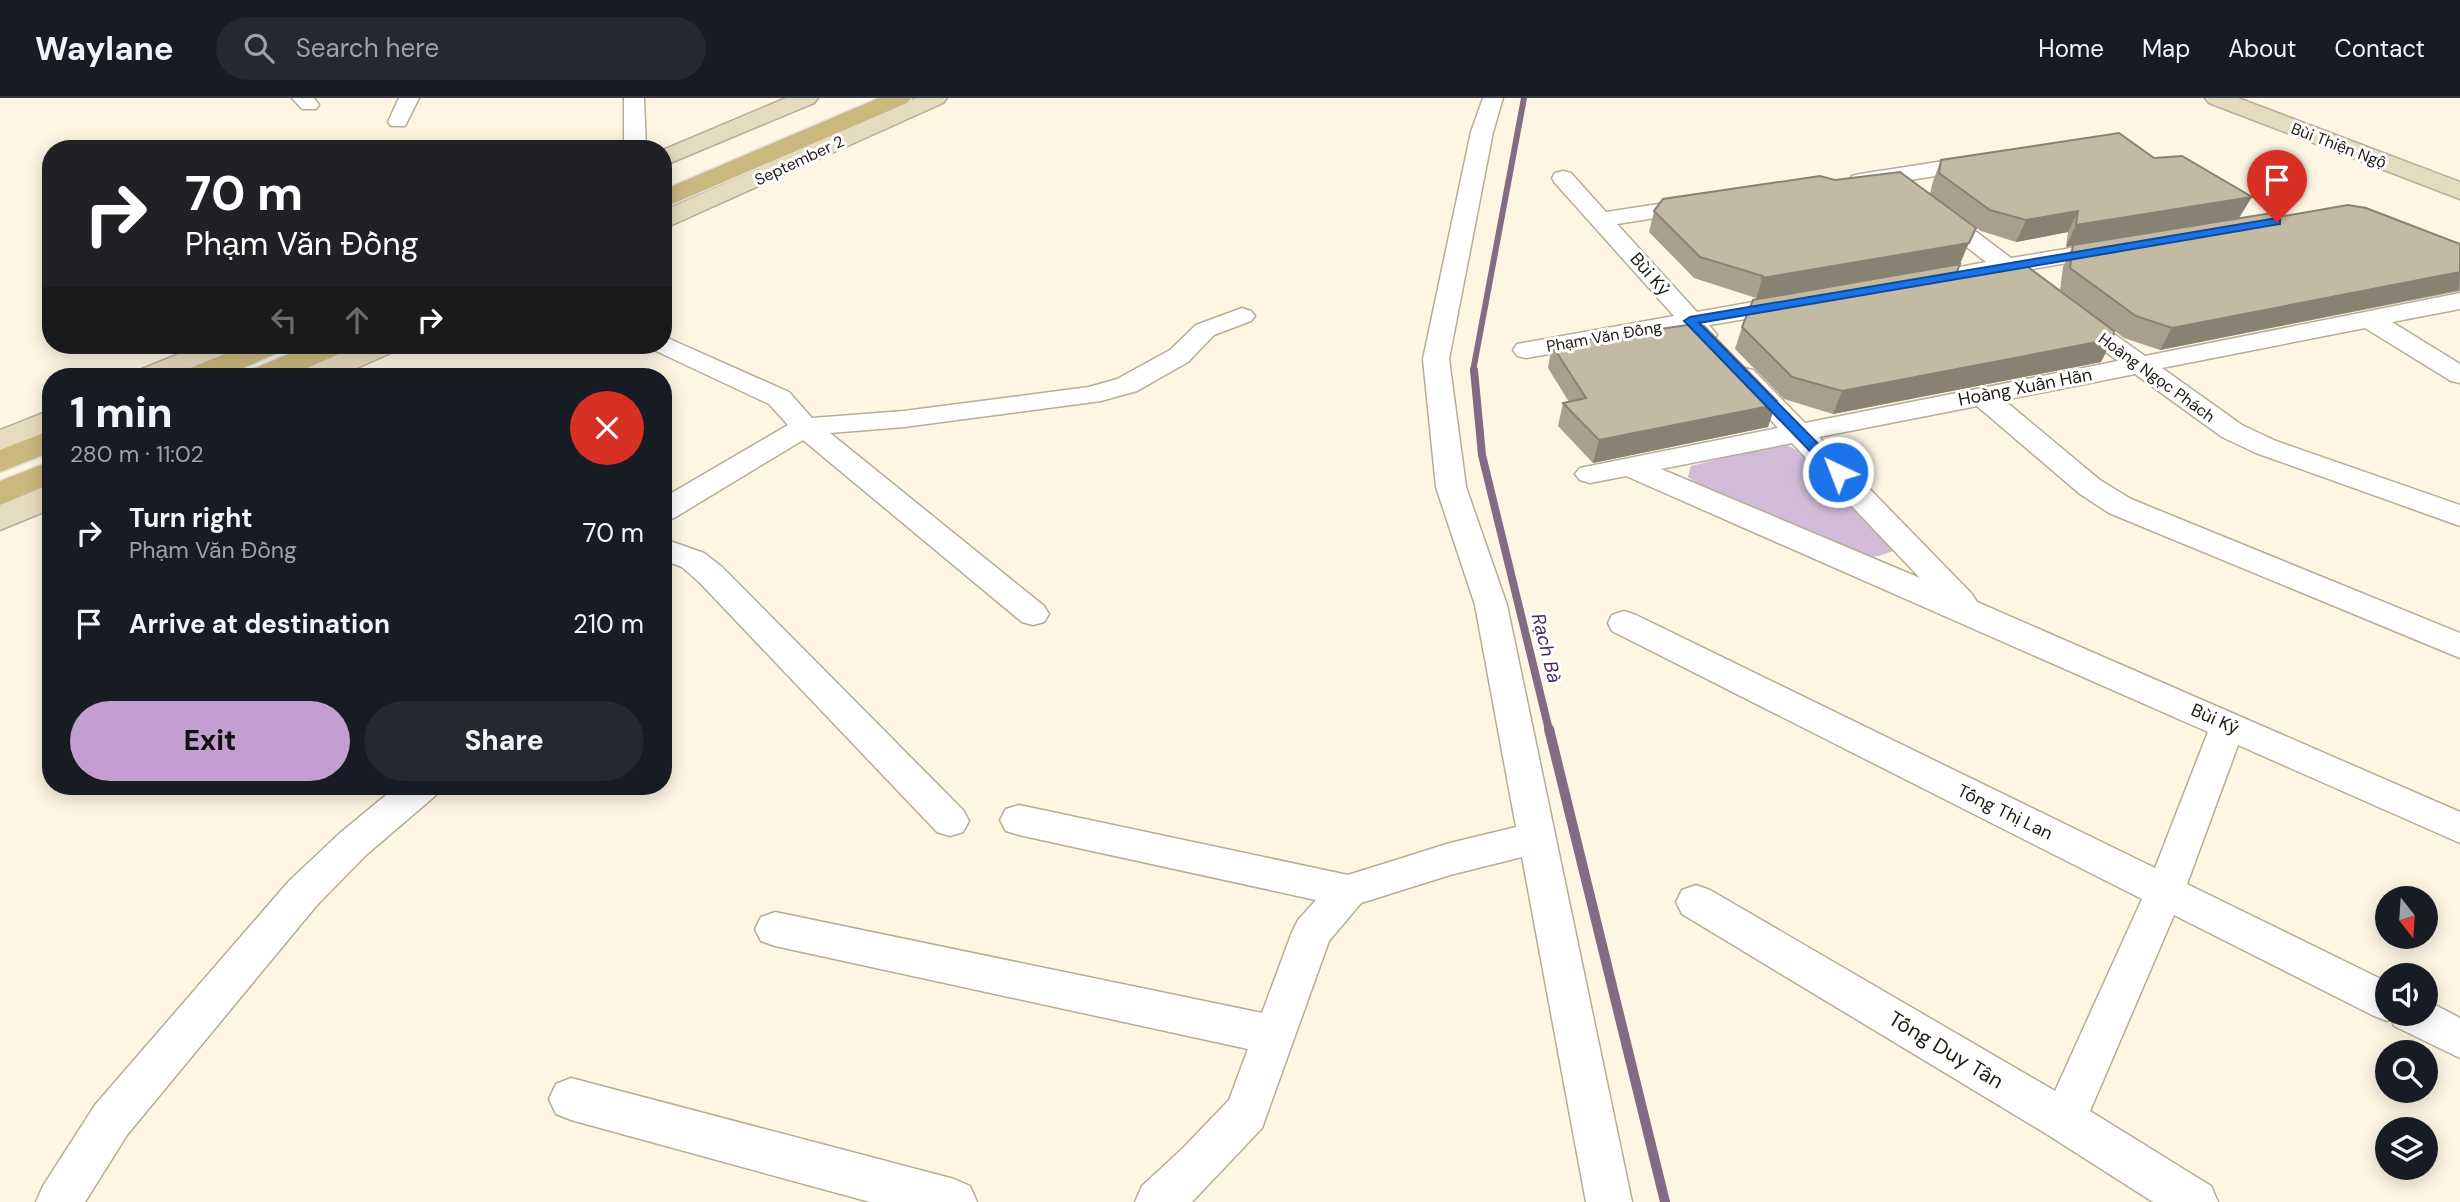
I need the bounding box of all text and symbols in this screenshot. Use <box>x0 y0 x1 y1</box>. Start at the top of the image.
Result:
search box <box>216 17 706 80</box>
text: Waylane <box>35 27 174 70</box>
icon: search <box>240 29 278 67</box>
text: Search here <box>296 31 439 65</box>
text: Home <box>2038 33 2104 64</box>
text: Map <box>2142 33 2190 64</box>
text: About <box>2228 33 2297 64</box>
text: Contact <box>2335 33 2425 64</box>
street label: Bùi Thiện Ngộ <box>2288 118 2389 173</box>
street label: September 2 <box>751 131 847 190</box>
pin <box>2247 150 2307 222</box>
text: 70 m <box>185 161 303 225</box>
icon: arrive <box>2258 161 2296 199</box>
icon: right <box>70 168 161 259</box>
text: Phạm Văn Đồng <box>185 223 419 265</box>
street label: Bùi Kỷ <box>1625 247 1675 301</box>
icon: left <box>265 301 303 339</box>
icon: ahead <box>338 301 376 339</box>
icon: right <box>411 301 449 339</box>
street label: Phạm Văn Đồng <box>1545 316 1663 357</box>
street label: Hoàng Ngọc Phách <box>2094 328 2219 427</box>
street label: Hoàng Xuân Hãn <box>1956 362 2094 412</box>
text: 1 min <box>70 385 173 440</box>
button: close <box>570 391 644 465</box>
position arrow <box>1801 435 1875 509</box>
text: 280 m · 11:02 <box>70 439 204 469</box>
text: Turn right <box>129 501 253 535</box>
icon: right <box>70 514 108 552</box>
text: 70 m <box>583 516 644 550</box>
text: Phạm Văn Đồng <box>129 535 297 565</box>
icon: arrive <box>70 605 108 643</box>
text: Arrive at destination <box>129 607 390 641</box>
text: 210 m <box>573 607 644 641</box>
water label: Rạch Bà <box>1526 611 1567 686</box>
street label: Bùi Kỷ <box>2187 698 2243 740</box>
button: Exit <box>70 701 350 781</box>
button: Share <box>364 701 644 781</box>
street label: Tống Thị Lan <box>1953 779 2057 845</box>
north arrow <box>2375 886 2438 948</box>
map controls <box>2375 886 2438 1180</box>
button: sound <box>2375 963 2438 1026</box>
street label: Tống Duy Tân <box>1883 1005 2009 1095</box>
button: search <box>2375 1040 2438 1103</box>
button: layers <box>2375 1117 2438 1180</box>

